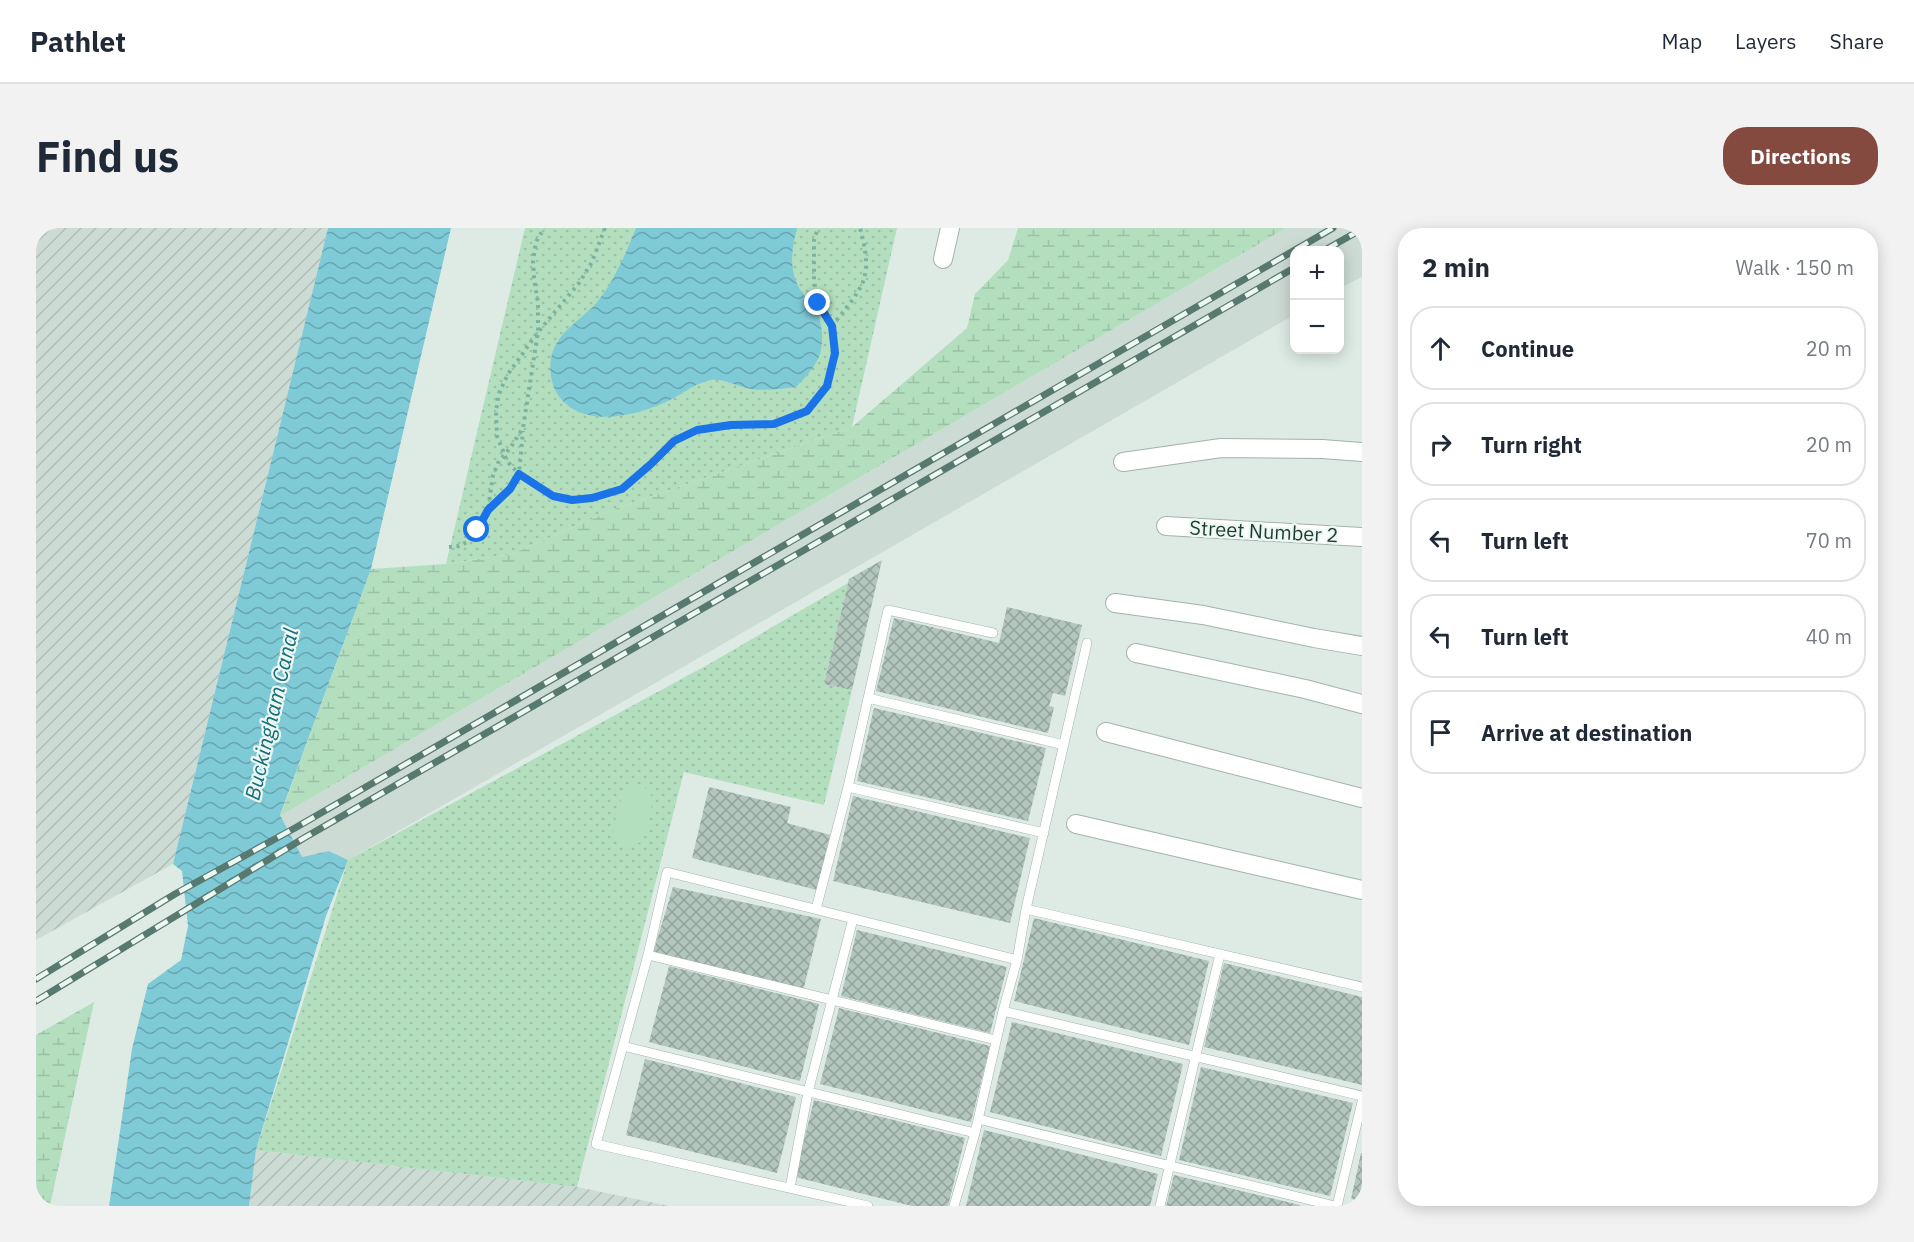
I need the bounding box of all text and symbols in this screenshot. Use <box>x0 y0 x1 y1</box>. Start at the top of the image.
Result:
text: Pathlet <box>30 23 126 60</box>
text: Map <box>1662 27 1702 55</box>
text: Layers <box>1735 27 1797 55</box>
text: Share <box>1830 27 1884 55</box>
button: Directions <box>1723 127 1878 185</box>
text: Find us <box>36 129 179 184</box>
map controls <box>1290 246 1344 354</box>
button: + <box>1290 246 1344 300</box>
text: 2 min <box>1422 250 1490 284</box>
text: Walk · 150 m <box>1736 254 1854 281</box>
route end <box>804 289 830 315</box>
button: − <box>1290 300 1344 354</box>
icon: ahead <box>1424 332 1457 365</box>
text: Continue <box>1481 334 1574 363</box>
text: 20 m <box>1806 335 1852 362</box>
icon: right <box>1424 428 1457 461</box>
text: Turn right <box>1481 430 1582 459</box>
text: 20 m <box>1806 431 1852 458</box>
street label: Street Number 2 <box>1189 514 1339 548</box>
route start <box>463 516 489 542</box>
icon: left <box>1424 524 1457 557</box>
text: Turn left <box>1481 526 1569 555</box>
text: 70 m <box>1806 527 1852 554</box>
icon: left <box>1424 620 1457 653</box>
text: Turn left <box>1481 622 1569 651</box>
text: 40 m <box>1806 623 1852 650</box>
water label: Buckingham Canal <box>238 625 304 803</box>
icon: arrive <box>1424 716 1457 749</box>
text: Arrive at destination <box>1481 718 1692 747</box>

